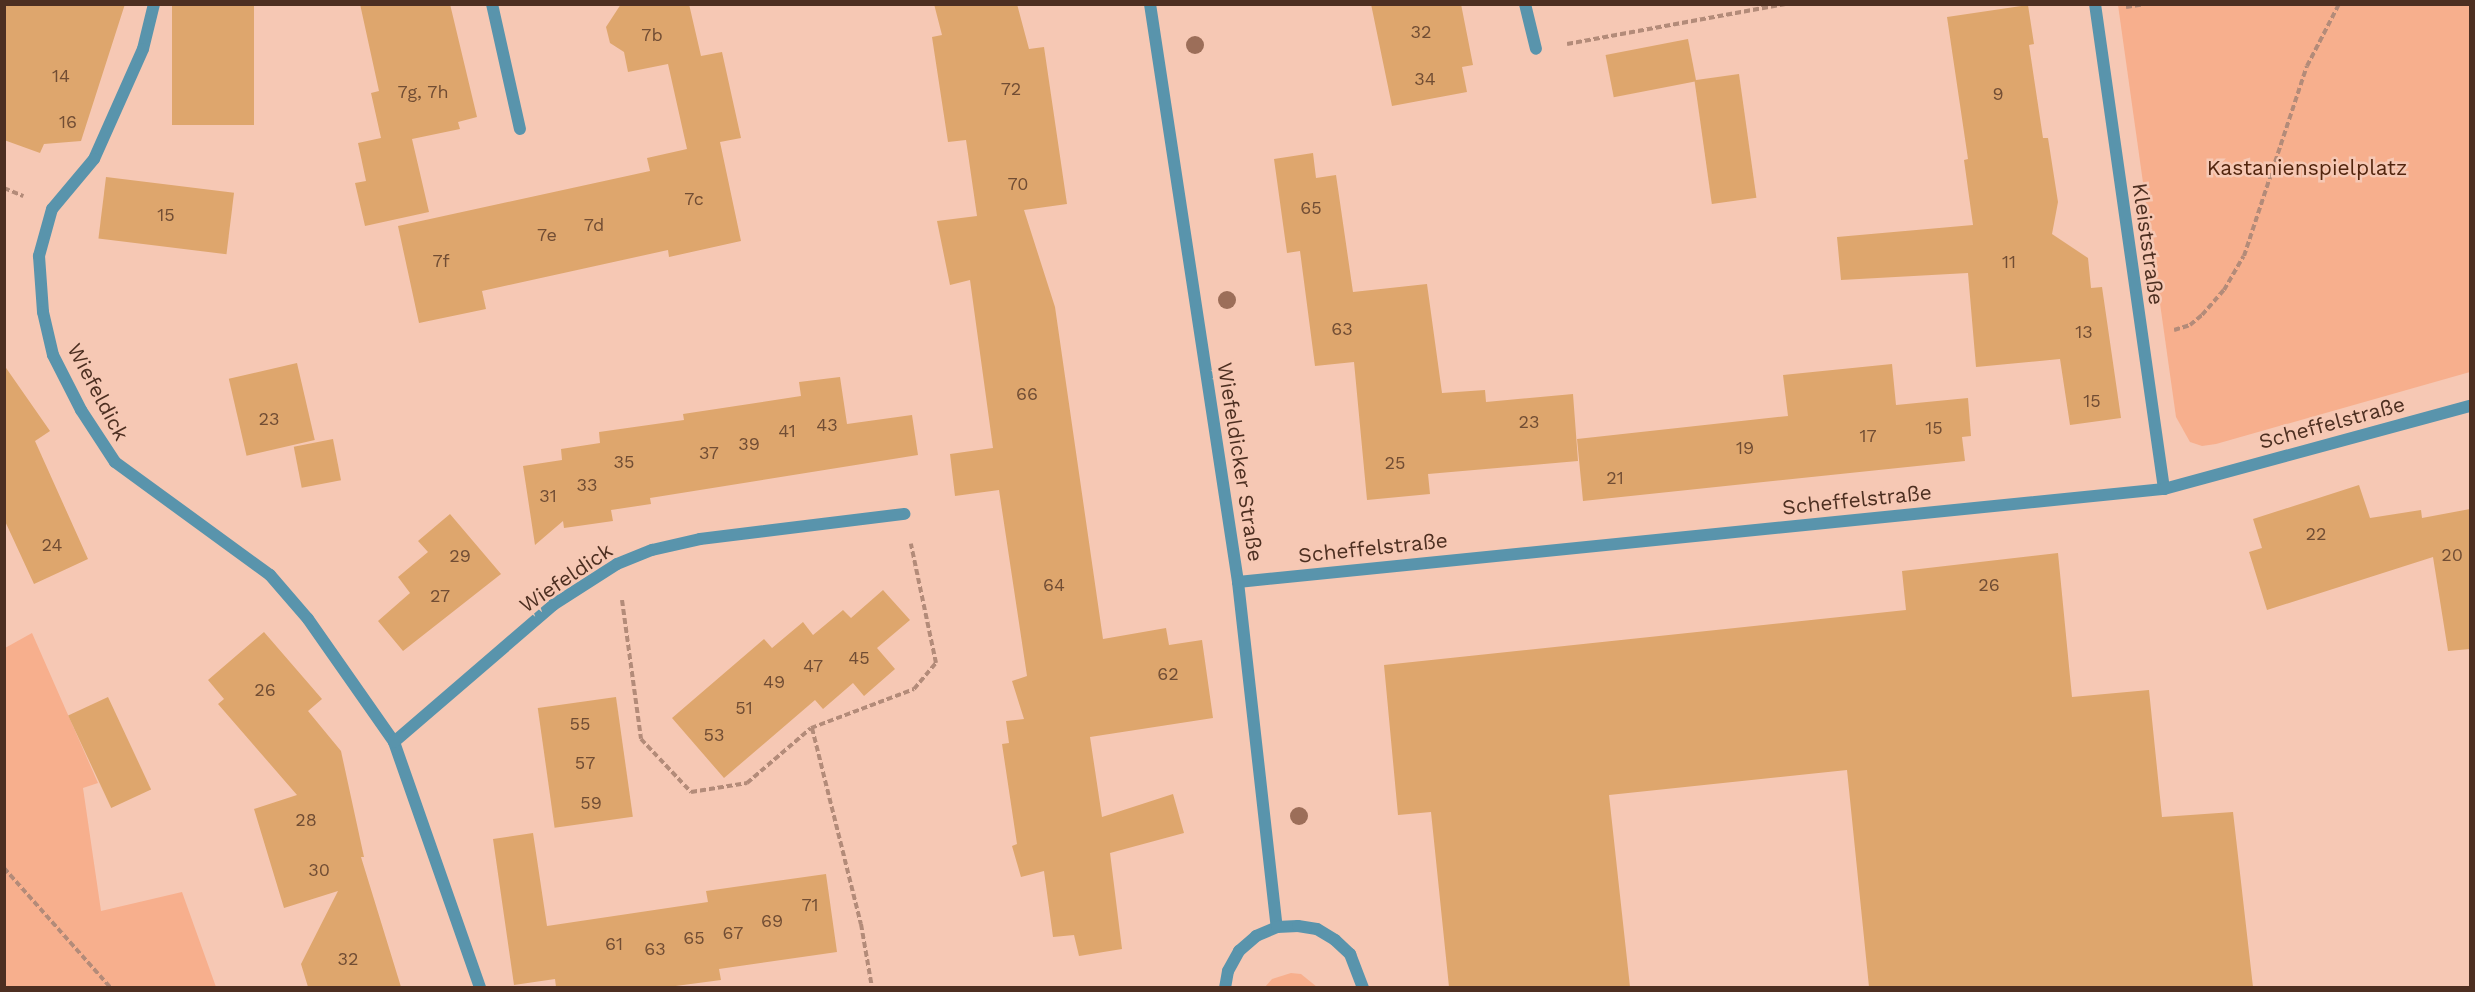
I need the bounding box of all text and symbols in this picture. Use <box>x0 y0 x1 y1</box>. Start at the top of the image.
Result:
house number: 32 <box>1411 21 1431 43</box>
house number: 7b <box>641 24 663 46</box>
house number: 14 <box>52 65 70 87</box>
house number: 34 <box>1414 68 1436 90</box>
house number: 72 <box>1001 78 1021 100</box>
house number: 7g, 7h <box>397 81 449 103</box>
house number: 9 <box>1992 83 2004 105</box>
house number: 16 <box>59 111 77 133</box>
park label: Kastanienspielplatz <box>2207 155 2407 181</box>
house number: 70 <box>1008 173 1028 195</box>
street label: Kleiststraße <box>2127 181 2169 307</box>
house number: 7c <box>684 188 704 210</box>
house number: 65 <box>1300 197 1322 219</box>
house number: 15 <box>157 204 175 226</box>
house number: 7d <box>584 214 604 236</box>
house number: 7e <box>537 224 557 246</box>
house number: 7f <box>432 250 450 272</box>
house number: 11 <box>2002 251 2016 273</box>
house number: 63 <box>1331 318 1353 340</box>
house number: 13 <box>2075 321 2093 343</box>
street label: Wiefeldick <box>62 339 134 445</box>
street label: Wiefeldicker Straße <box>1212 360 1268 564</box>
house number: 66 <box>1016 383 1038 405</box>
house number: 15 <box>2083 390 2101 412</box>
street label: Scheffelstraße <box>2256 391 2408 455</box>
house number: 23 <box>259 408 279 430</box>
house number: 23 <box>1519 411 1539 433</box>
house number: 43 <box>816 414 838 436</box>
house number: 15 <box>1925 417 1943 439</box>
house number: 41 <box>778 420 796 442</box>
house number: 17 <box>1859 425 1877 447</box>
house number: 39 <box>738 433 760 455</box>
house number: 19 <box>1736 437 1754 459</box>
house number: 37 <box>699 442 719 464</box>
house number: 35 <box>614 451 634 473</box>
house number: 25 <box>1385 452 1405 474</box>
house number: 21 <box>1606 467 1624 489</box>
house number: 33 <box>577 474 597 496</box>
street label: Scheffelstraße <box>1781 480 1933 520</box>
house number: 31 <box>539 485 557 507</box>
house number: 22 <box>2306 523 2326 545</box>
street label: Scheffelstraße <box>1297 528 1449 568</box>
house number: 24 <box>42 534 62 556</box>
street label: Wiefeldick <box>515 538 617 618</box>
house number: 20 <box>2441 544 2463 566</box>
house number: 29 <box>449 545 471 567</box>
house number: 64 <box>1043 574 1065 596</box>
house number: 26 <box>1978 574 2000 596</box>
house number: 27 <box>430 585 450 607</box>
house number: 45 <box>848 647 870 669</box>
house number: 47 <box>803 655 823 677</box>
house number: 62 <box>1157 663 1179 685</box>
house number: 49 <box>763 671 785 693</box>
house number: 26 <box>254 679 276 701</box>
house number: 51 <box>735 697 753 719</box>
house number: 55 <box>570 713 590 735</box>
house number: 53 <box>704 724 724 746</box>
house number: 57 <box>575 752 595 774</box>
house number: 59 <box>580 792 602 814</box>
house number: 28 <box>295 809 317 831</box>
house number: 30 <box>308 859 330 881</box>
house number: 71 <box>801 894 819 916</box>
house number: 69 <box>761 910 783 932</box>
house number: 67 <box>723 922 743 944</box>
house number: 65 <box>683 927 705 949</box>
house number: 61 <box>605 933 623 955</box>
house number: 63 <box>644 938 666 960</box>
house number: 32 <box>338 948 358 970</box>

